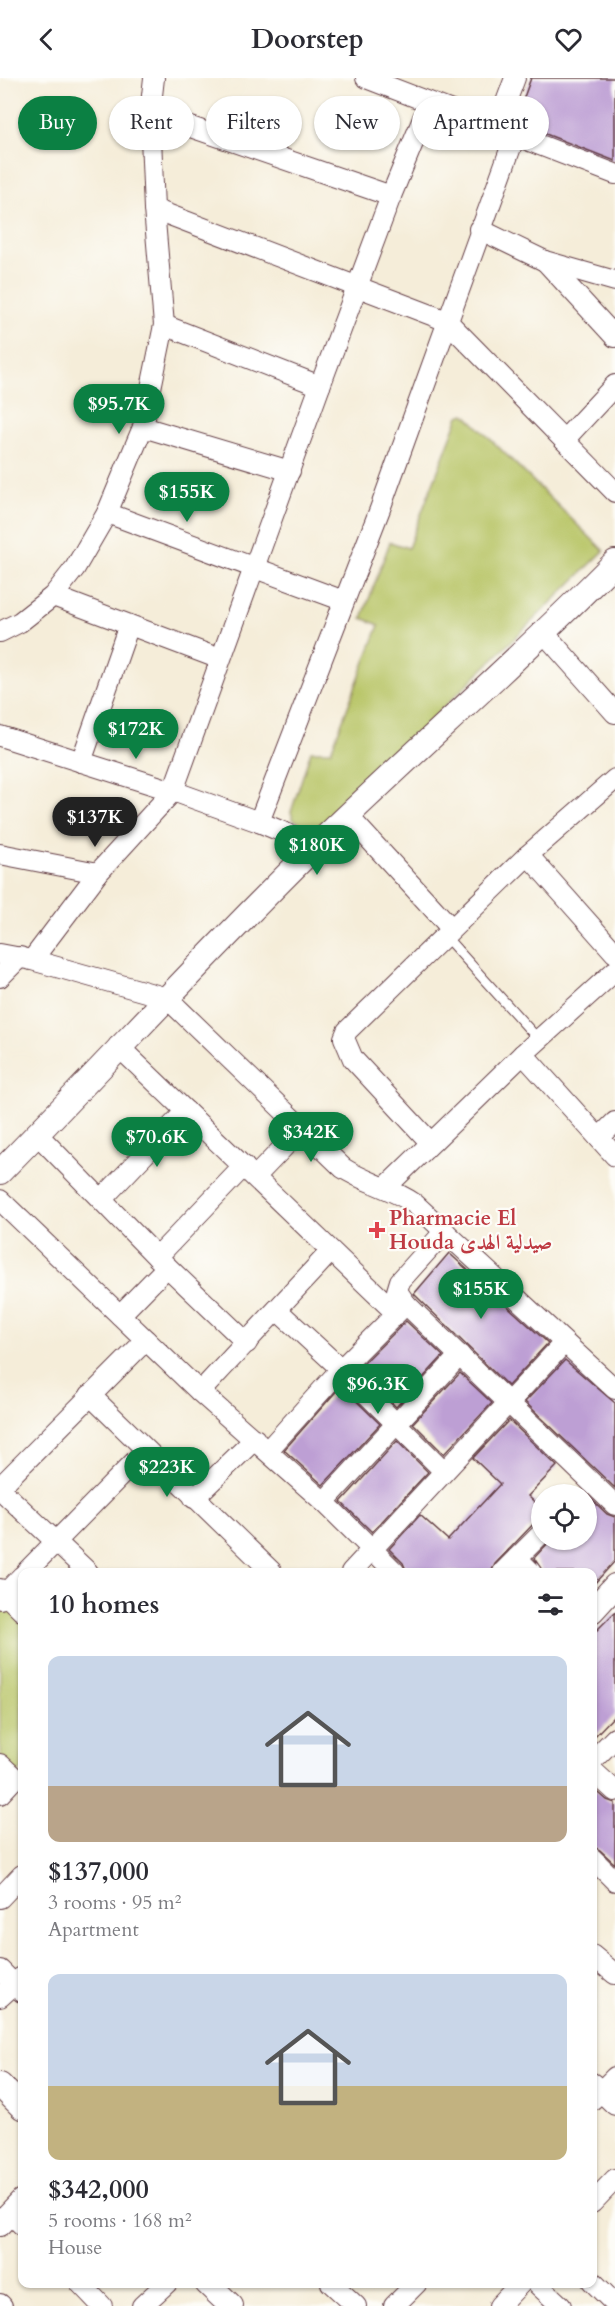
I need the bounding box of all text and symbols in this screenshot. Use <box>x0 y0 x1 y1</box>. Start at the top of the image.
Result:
text: Doorstep <box>251 21 364 58</box>
icon: back <box>30 23 63 56</box>
icon: heart <box>552 23 585 56</box>
chip: Buy <box>18 96 97 150</box>
chip: Rent <box>109 96 194 150</box>
chip: Filters <box>206 96 302 150</box>
chip: New <box>314 96 400 150</box>
chip: Apartment <box>412 96 549 150</box>
pin: $95.7K <box>70 384 168 435</box>
text: $95.7K <box>88 390 150 417</box>
pin: $155K <box>145 472 229 523</box>
text: $155K <box>158 478 216 505</box>
pin: $172K <box>94 709 178 760</box>
text: $172K <box>107 715 165 742</box>
pin: $137K <box>53 797 137 848</box>
text: $137K <box>66 803 124 830</box>
pin: $180K <box>275 825 359 876</box>
text: $180K <box>288 831 346 858</box>
pin: $342K <box>269 1112 353 1163</box>
pin: $70.6K <box>108 1117 206 1168</box>
text: $342K <box>282 1118 340 1145</box>
text: $70.6K <box>126 1123 188 1150</box>
place label: Pharmacie El Houda صيدلية الهدى <box>389 1204 552 1257</box>
marker: Pharmacie El Houda صيدلية الهدى <box>370 1223 384 1237</box>
pin: $155K <box>439 1269 523 1320</box>
text: $155K <box>452 1275 510 1302</box>
pin: $96.3K <box>329 1364 427 1415</box>
text: $96.3K <box>347 1370 409 1397</box>
pin: $223K <box>125 1447 209 1498</box>
text: $223K <box>138 1453 196 1480</box>
map controls <box>531 1484 597 1550</box>
button: locate <box>531 1484 597 1550</box>
text: 10 homes <box>48 1587 159 1622</box>
icon: filters <box>534 1588 567 1621</box>
icon: home <box>254 1695 362 1803</box>
text: $137,000 <box>48 1854 149 1889</box>
text: 3 rooms · 95 m² <box>48 1889 181 1916</box>
text: Apartment <box>48 1916 139 1943</box>
icon: home <box>254 2013 362 2121</box>
text: $342,000 <box>48 2172 149 2207</box>
text: 5 rooms · 168 m² <box>48 2207 192 2234</box>
text: House <box>48 2234 102 2261</box>

